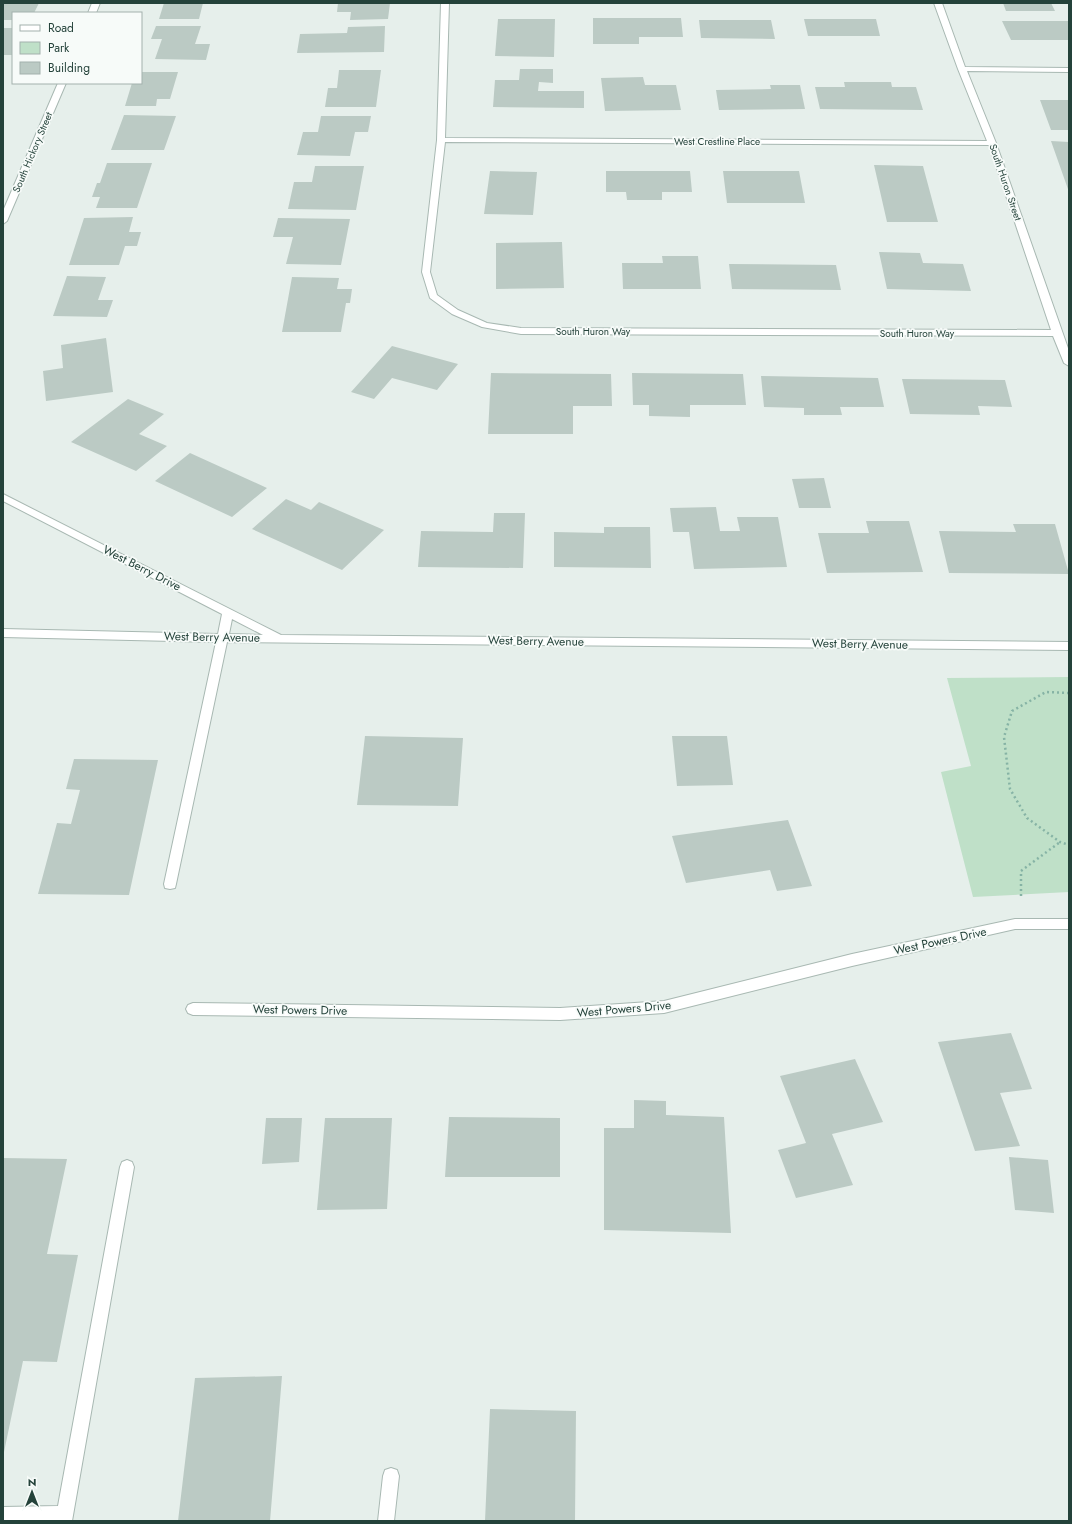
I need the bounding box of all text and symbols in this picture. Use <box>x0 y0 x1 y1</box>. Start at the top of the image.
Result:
legend <box>12 12 142 84</box>
text: Road <box>48 19 74 37</box>
text: Park <box>48 39 70 57</box>
text: Building <box>48 59 90 77</box>
street label: South Hickory Street <box>9 109 56 195</box>
street label: West Crestline Place <box>674 134 760 149</box>
street label: South Huron Street <box>985 142 1026 223</box>
street label: South Huron Way <box>556 324 631 339</box>
street label: South Huron Way <box>880 326 955 341</box>
street label: West Berry Drive <box>100 541 184 595</box>
street label: West Berry Avenue <box>164 627 260 647</box>
street label: West Berry Avenue <box>488 631 584 651</box>
street label: West Berry Avenue <box>812 634 908 654</box>
street label: West Powers Drive <box>892 922 988 960</box>
street label: West Powers Drive <box>576 996 672 1022</box>
street label: West Powers Drive <box>253 1000 347 1020</box>
north arrow <box>12 1472 52 1512</box>
text: N <box>28 1474 36 1490</box>

